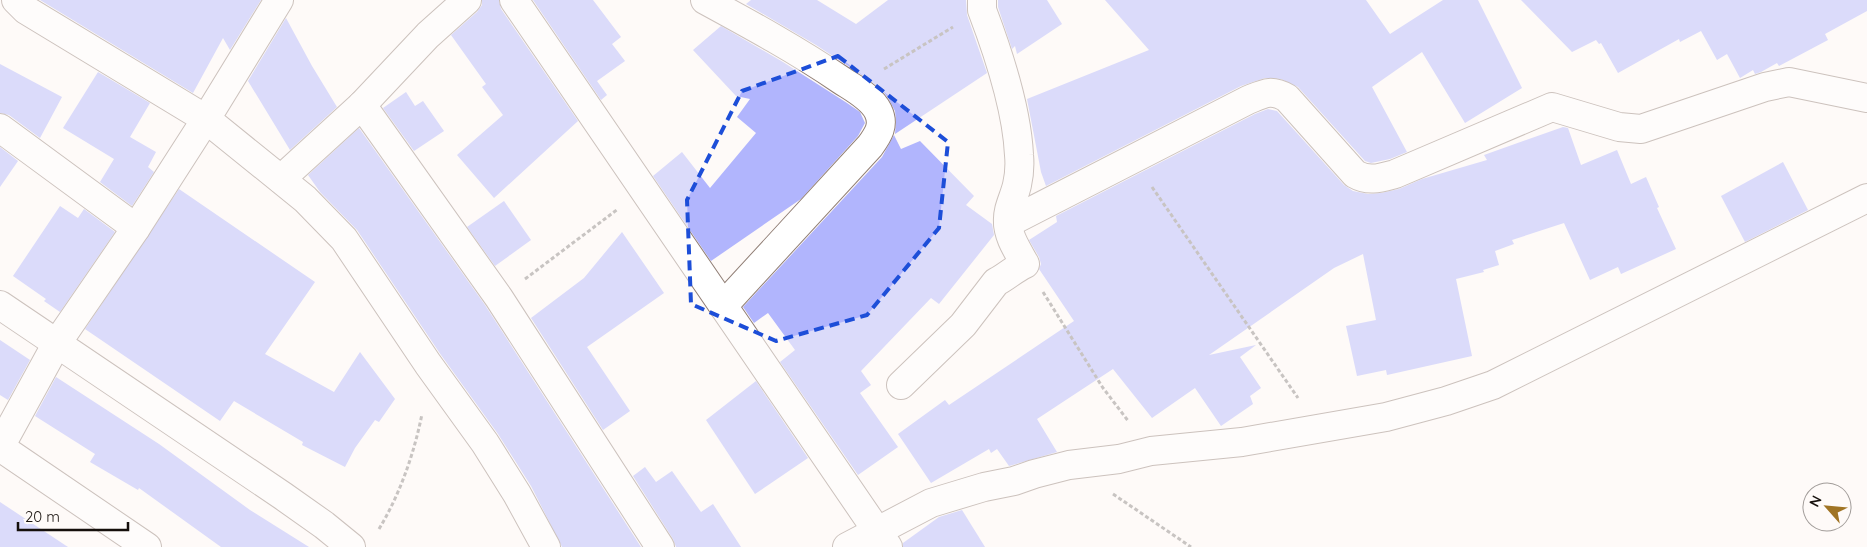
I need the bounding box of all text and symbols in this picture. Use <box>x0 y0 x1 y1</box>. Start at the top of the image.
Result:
north arrow <box>1802 482 1852 532</box>
text: N <box>1805 492 1826 510</box>
scale bar <box>18 500 128 532</box>
text: 20 m <box>25 507 60 526</box>

